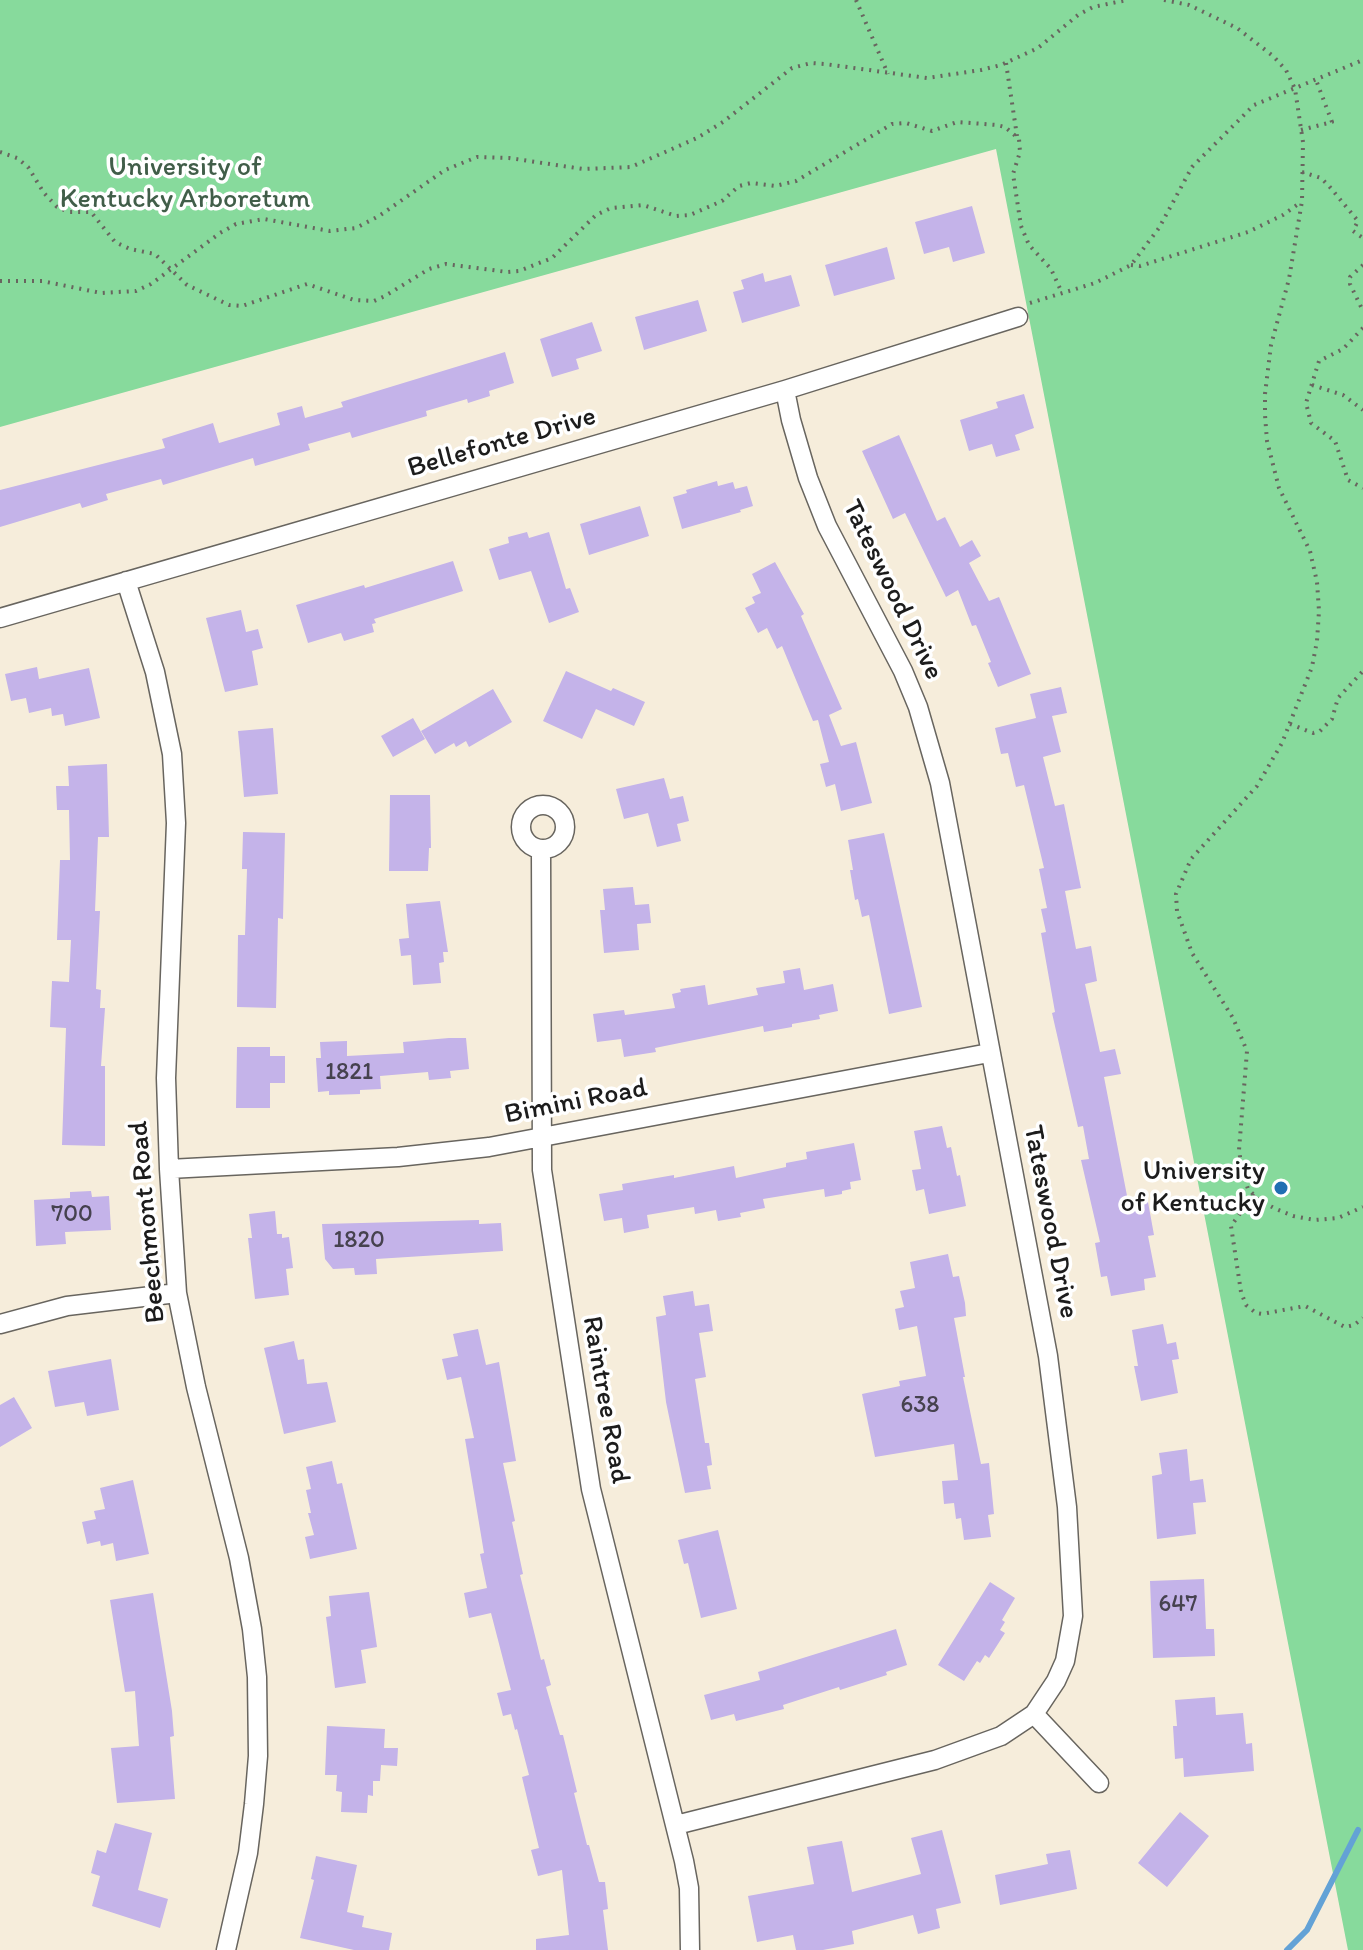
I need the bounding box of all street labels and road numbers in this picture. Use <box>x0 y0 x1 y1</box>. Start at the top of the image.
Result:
street label: Bellefonte Drive <box>404 400 600 486</box>
street label: Tateswood Drive <box>834 494 950 686</box>
street label: Bimini Road <box>502 1072 650 1132</box>
street label: Beechmont Road <box>122 1119 174 1325</box>
street label: Tateswood Drive <box>1015 1123 1085 1321</box>
street label: Raintree Road <box>574 1314 636 1486</box>

